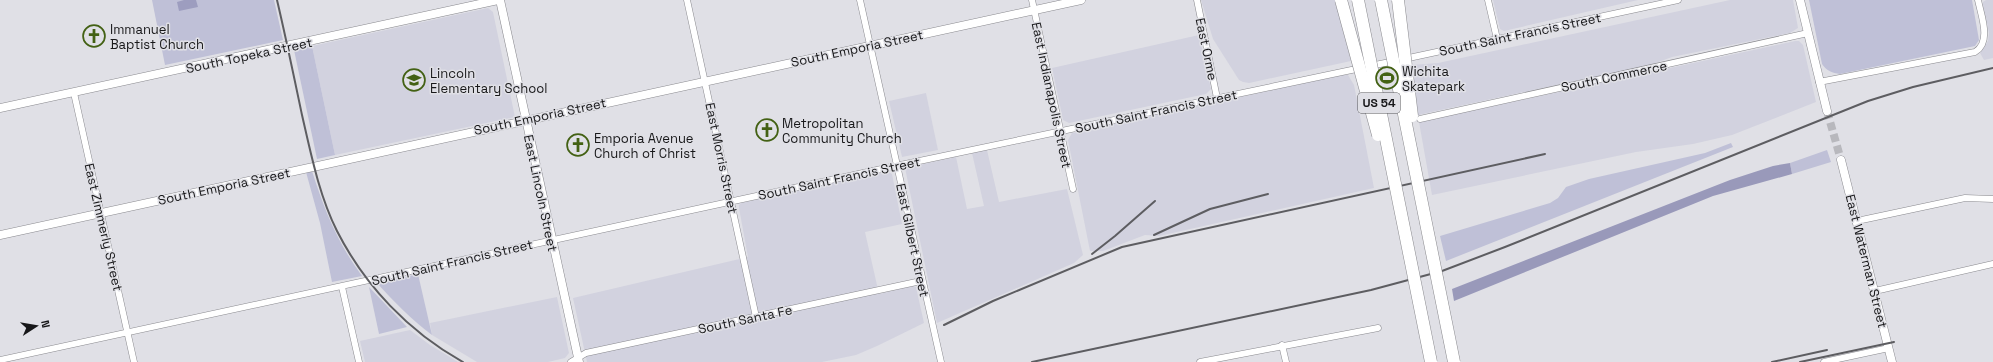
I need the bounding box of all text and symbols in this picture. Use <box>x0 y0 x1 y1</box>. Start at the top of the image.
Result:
street label: South Saint Francis Street <box>1438 9 1603 60</box>
street label: East Orme <box>1192 16 1221 82</box>
street label: East Indianapolis Street <box>1028 20 1075 170</box>
place label: Immanuel Baptist Church <box>110 21 204 53</box>
church icon: Immanuel Baptist Church <box>81 23 107 49</box>
street label: South Emporia Street <box>789 26 925 71</box>
street label: South Topeka Street <box>184 34 314 77</box>
street label: South Commerce <box>1560 57 1669 96</box>
place label: Wichita Skatepark <box>1402 63 1465 95</box>
place label: Lincoln Elementary School <box>430 65 547 97</box>
sports icon: Wichita Skatepark <box>1374 65 1400 91</box>
school or university icon: Lincoln Elementary School <box>401 67 427 93</box>
street label: South Saint Francis Street <box>1074 86 1239 137</box>
road number: US 54 <box>1358 93 1400 113</box>
street label: South Emporia Street <box>472 94 608 139</box>
street label: East Morris Street <box>701 101 742 215</box>
place label: Metropolitan Community Church <box>782 115 902 147</box>
church icon: Metropolitan Community Church <box>754 117 780 143</box>
place label: Emporia Avenue Church of Christ <box>594 130 696 162</box>
church icon: Emporia Avenue Church of Christ <box>565 132 591 158</box>
street label: East Lincoln Street <box>520 133 561 253</box>
street label: South Saint Francis Street <box>757 153 922 204</box>
street label: East Zimmerly Street <box>81 162 126 293</box>
street label: South Emporia Street <box>156 164 292 209</box>
street label: East Gilbert Street <box>892 182 933 298</box>
street label: East Waterman Street <box>1842 193 1891 330</box>
street label: South Saint Francis Street <box>370 236 534 289</box>
street label: South Santa Fe <box>696 301 794 338</box>
north arrow <box>16 306 56 346</box>
text: N <box>38 319 53 329</box>

